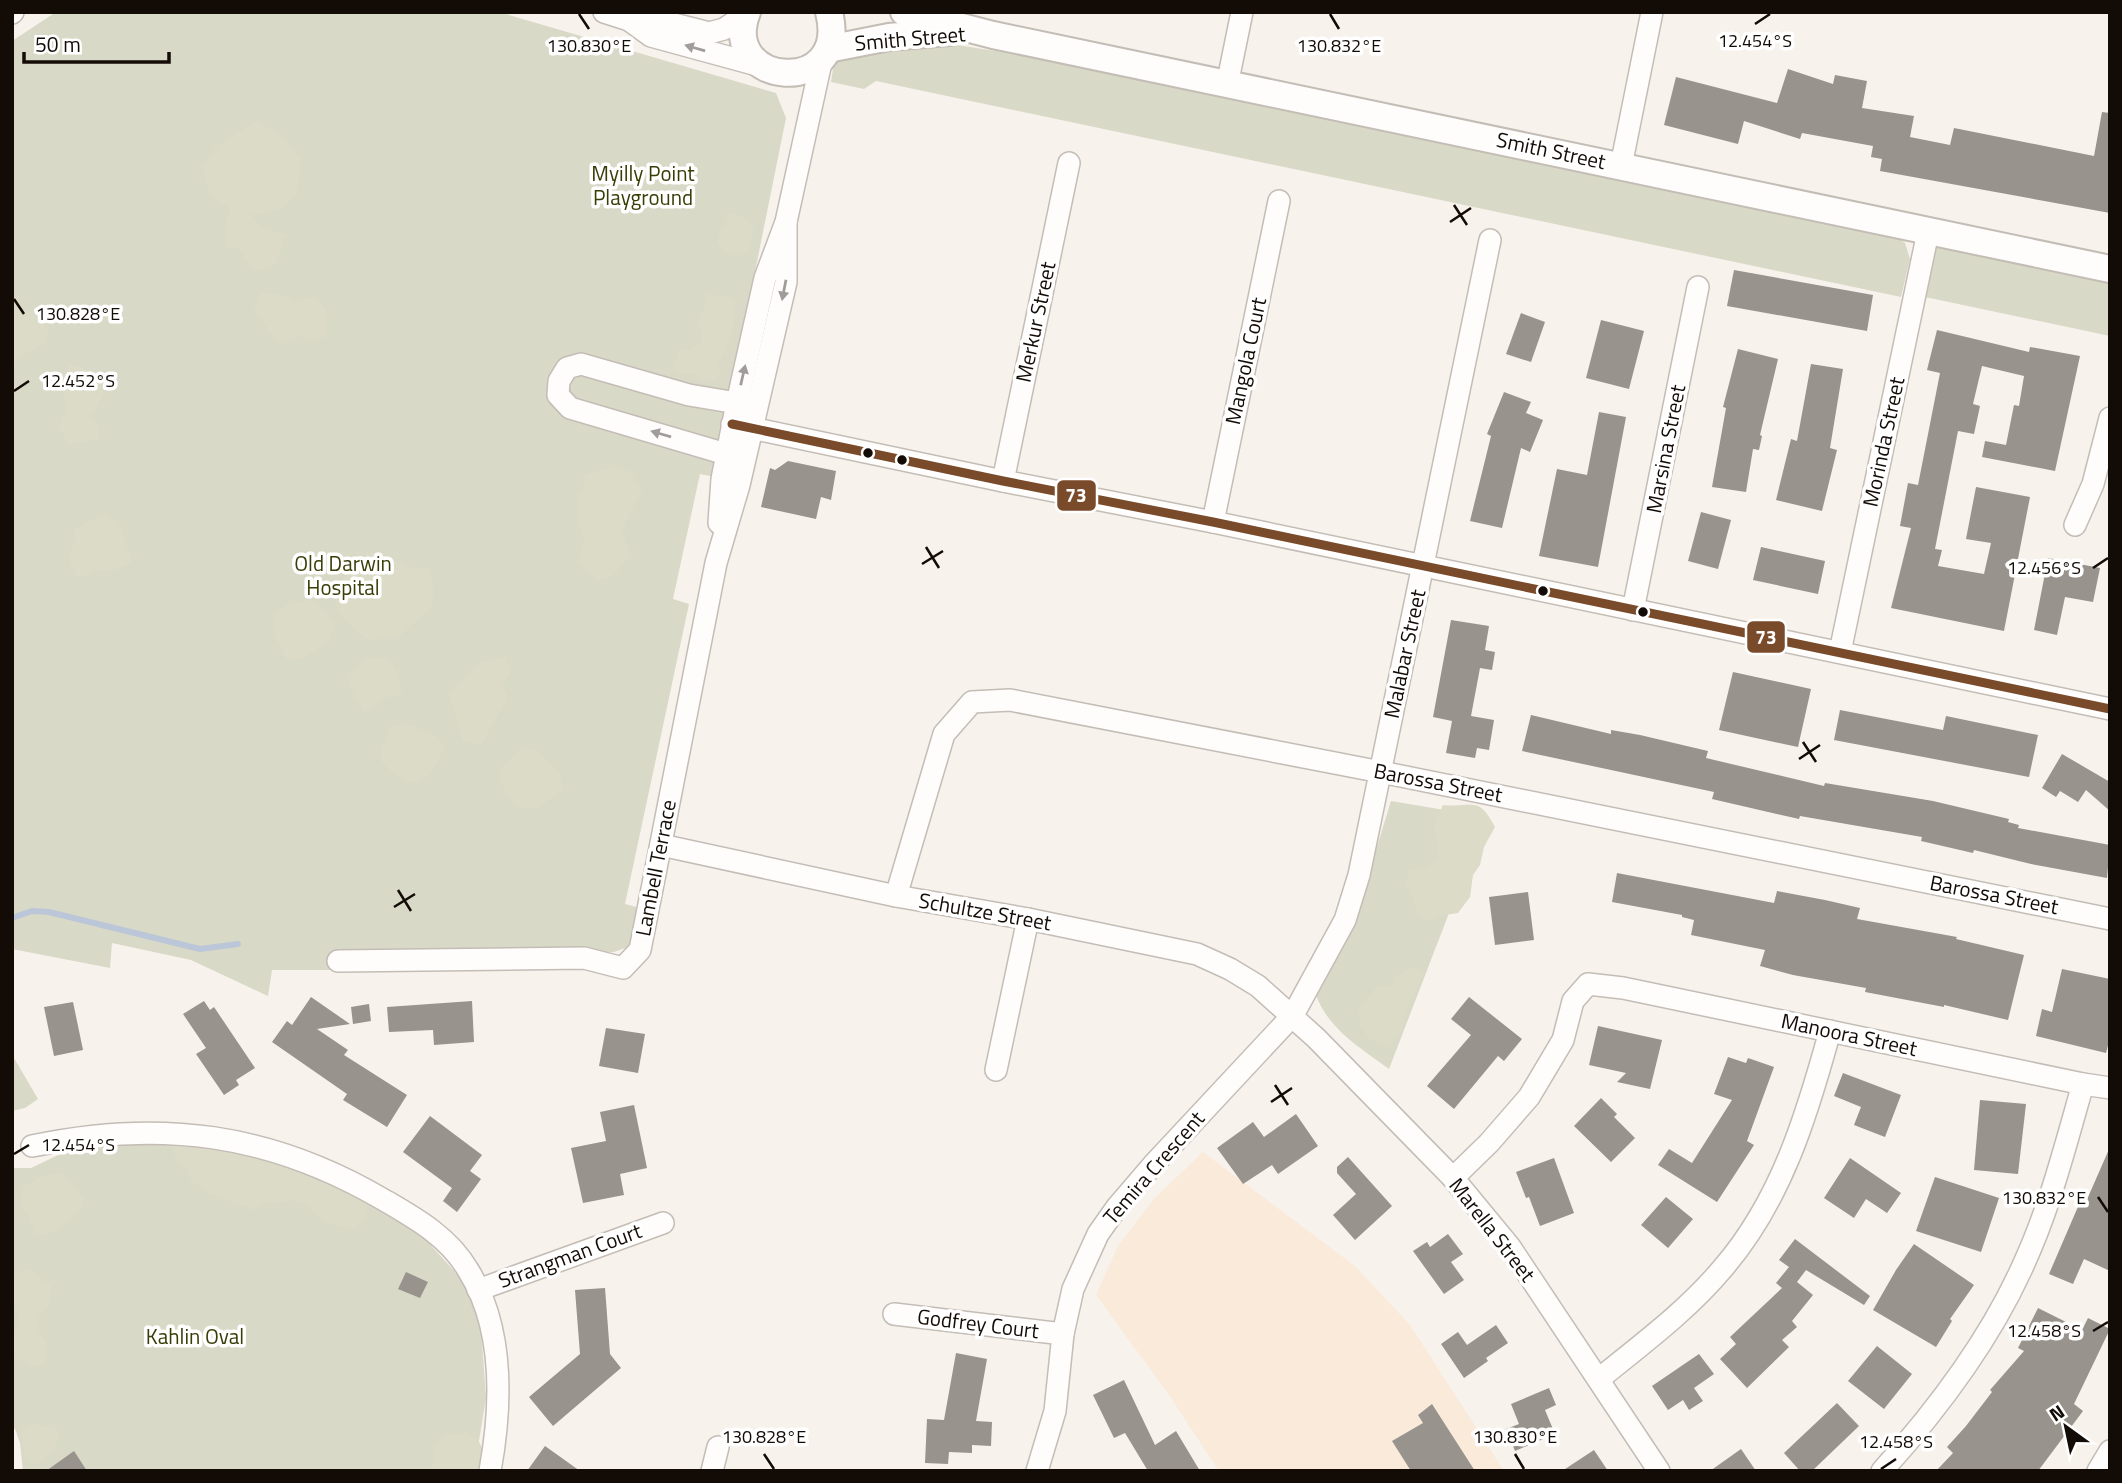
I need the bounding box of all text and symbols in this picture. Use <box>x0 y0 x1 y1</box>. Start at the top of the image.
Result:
street label: Smith Street <box>853 17 967 59</box>
scale bar <box>24 21 170 65</box>
text: 12.454°S <box>1718 27 1792 54</box>
text: 50 m <box>35 28 81 60</box>
text: 130.830°E <box>547 32 631 59</box>
text: 130.832°E <box>1297 32 1381 59</box>
one-way arrow <box>684 43 705 53</box>
street label: Smith Street <box>1494 123 1609 177</box>
park label: Myilly Point Playground <box>591 157 695 213</box>
street label: Merkur Street <box>1007 258 1064 385</box>
one-way arrow <box>778 279 789 301</box>
street label: Mangola Court <box>1216 294 1274 427</box>
text: 130.828°E <box>36 300 120 327</box>
one-way arrow <box>738 364 749 386</box>
text: 12.452°S <box>41 367 115 394</box>
street label: Morinda Street <box>1854 373 1913 510</box>
street label: Marsina Street <box>1637 381 1693 516</box>
one-way arrow <box>650 428 671 438</box>
unlabelled marker <box>861 446 875 460</box>
unlabelled marker <box>895 453 909 467</box>
line badge: 73 <box>1056 479 1097 512</box>
text: 73 <box>1065 480 1087 509</box>
park label: Old Darwin Hospital <box>294 547 392 603</box>
text: 12.456°S <box>2007 554 2081 581</box>
unlabelled marker <box>1536 584 1550 598</box>
street label: Malabar Street <box>1375 586 1433 721</box>
unlabelled marker <box>1636 605 1650 619</box>
line badge: 73 <box>1746 620 1786 654</box>
text: 73 <box>1755 622 1777 651</box>
street label: Barossa Street <box>1371 754 1506 810</box>
street label: Lambell Terrace <box>626 797 684 939</box>
street label: Barossa Street <box>1927 866 2062 922</box>
street label: Schultze Street <box>916 884 1055 939</box>
street label: Manoora Street <box>1778 1004 1921 1064</box>
street label: Temira Crescent <box>1095 1103 1212 1231</box>
text: 12.454°S <box>41 1131 115 1158</box>
street label: Marella Street <box>1442 1170 1544 1289</box>
text: 130.832°E <box>2002 1184 2086 1211</box>
street label: Strangman Court <box>493 1214 646 1296</box>
street label: Godfrey Court <box>915 1300 1041 1346</box>
text: 12.458°S <box>2007 1317 2081 1344</box>
park label: Kahlin Oval <box>146 1320 244 1352</box>
north arrow <box>2031 1392 2101 1462</box>
text: N <box>2043 1397 2070 1428</box>
text: 130.828°E <box>722 1423 806 1450</box>
text: 130.830°E <box>1473 1423 1557 1450</box>
text: 12.458°S <box>1859 1428 1933 1455</box>

